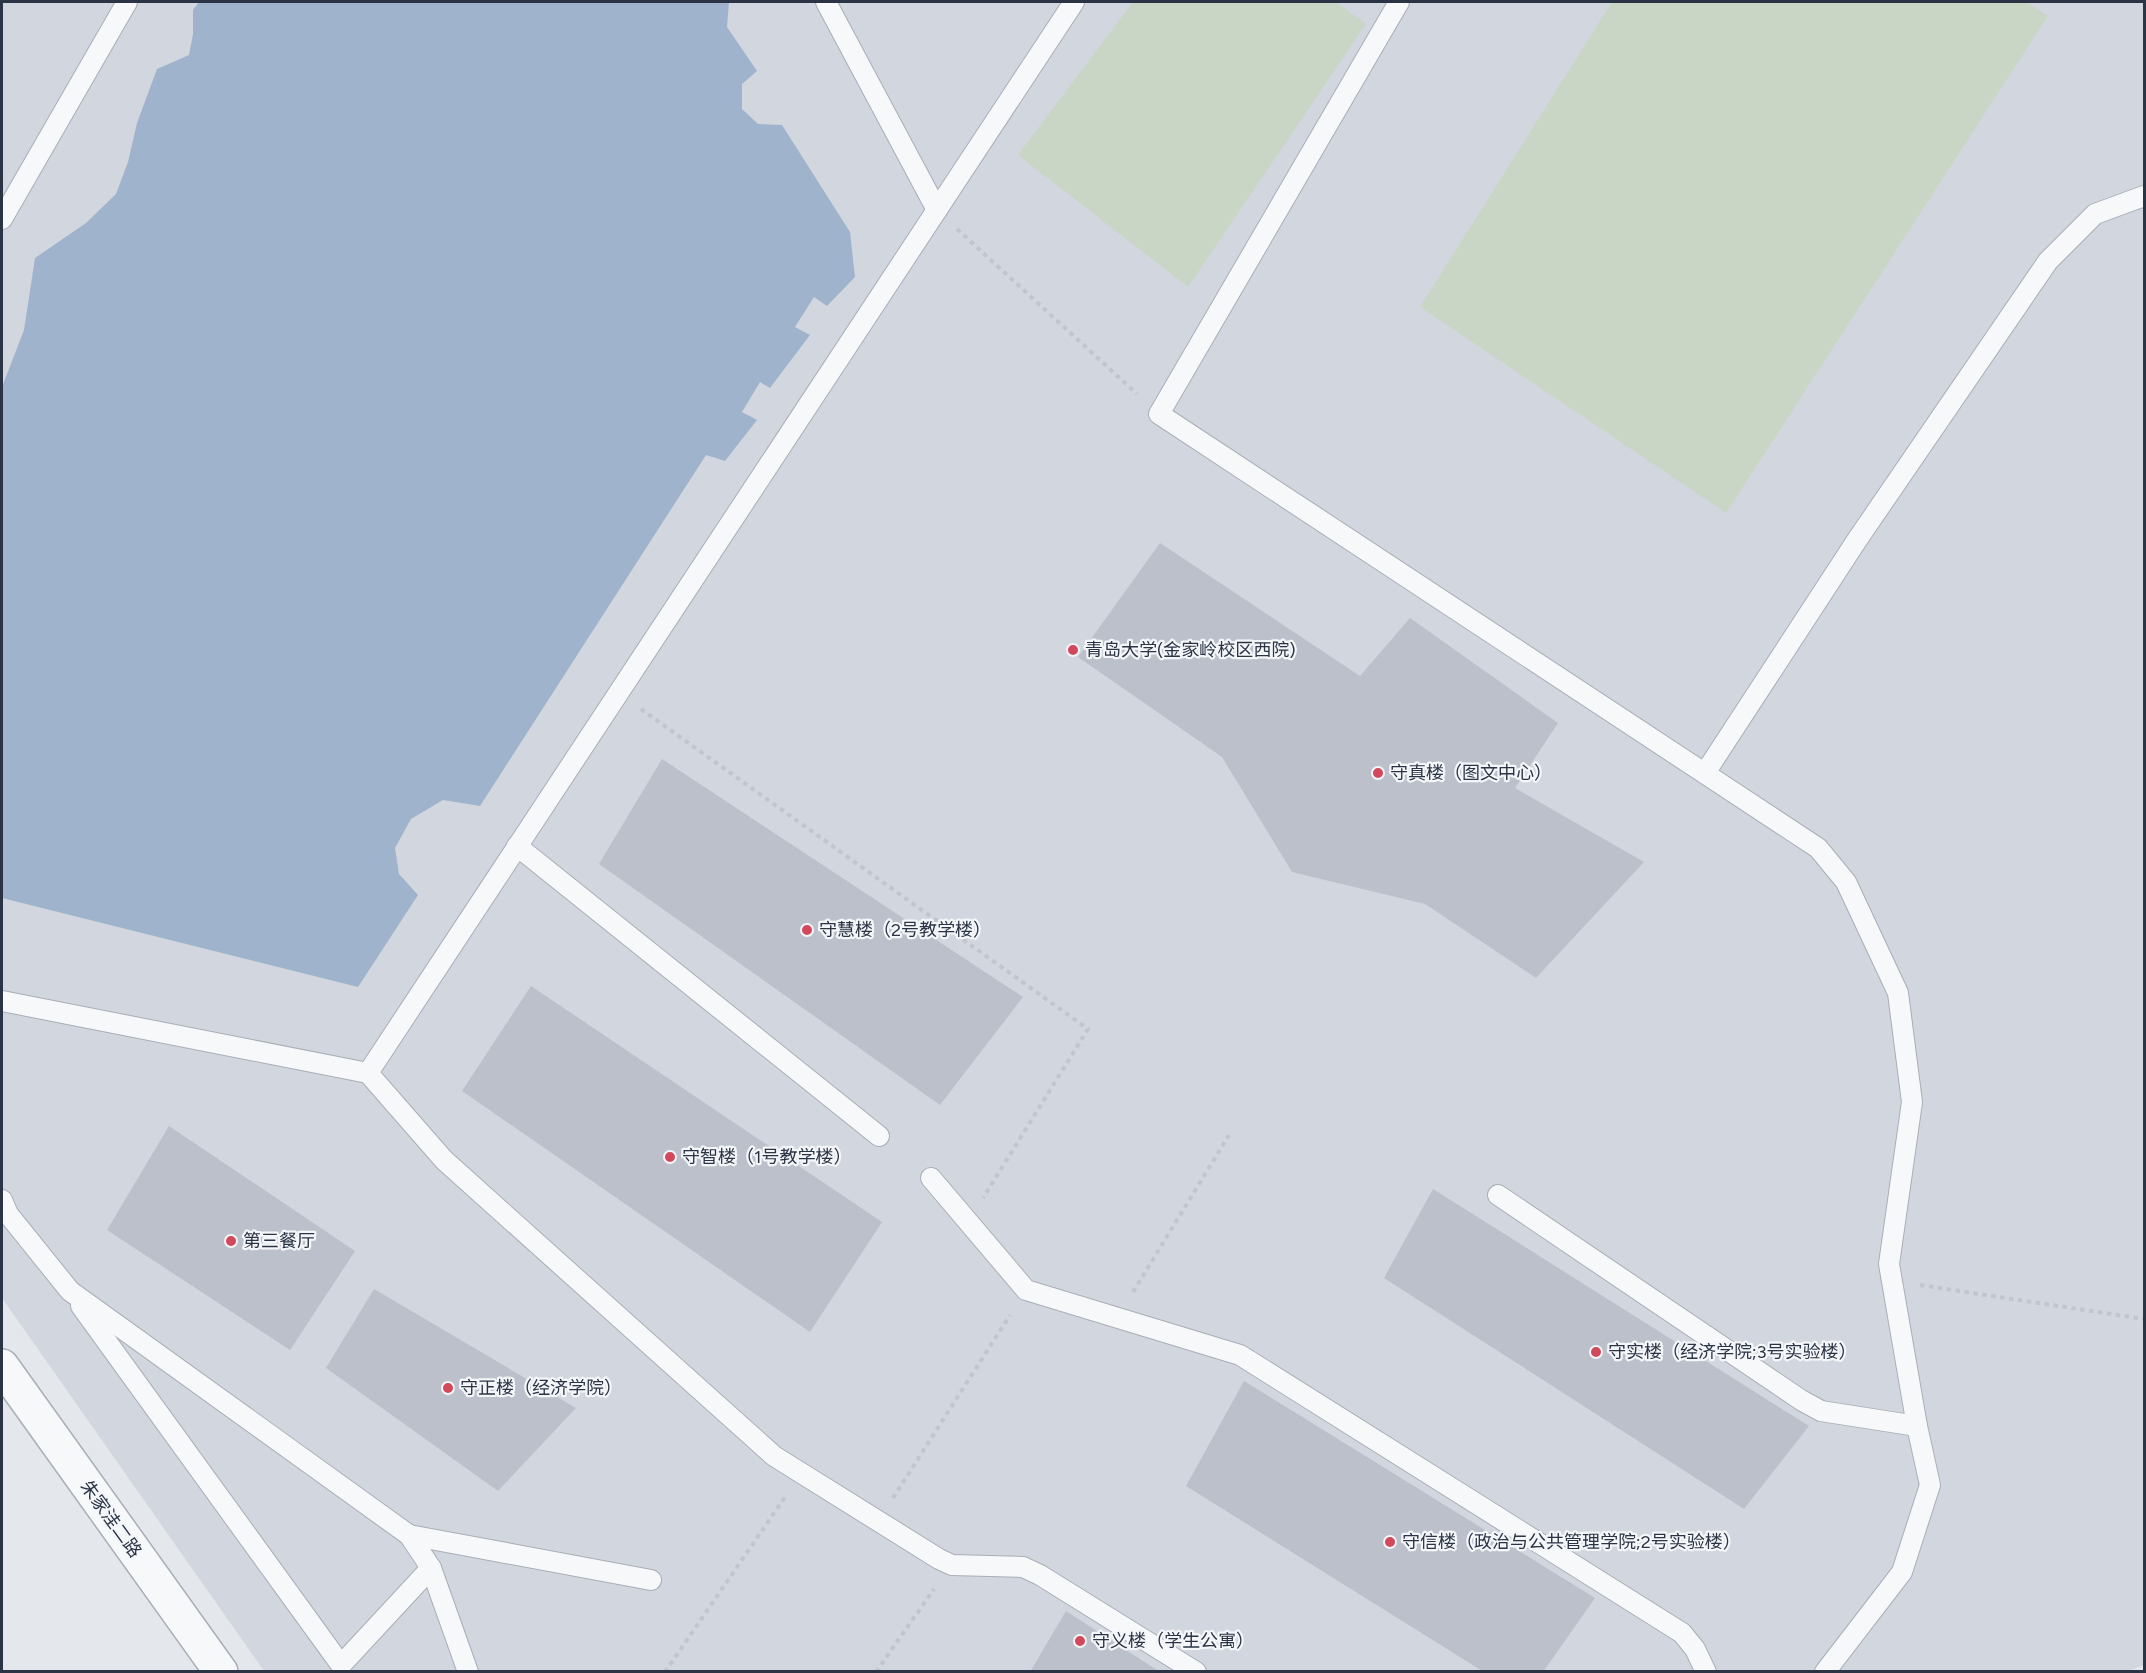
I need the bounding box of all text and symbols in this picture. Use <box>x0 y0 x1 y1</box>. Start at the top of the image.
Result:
place label: 青岛大学(金家岭校区西院) <box>1085 639 1296 661</box>
marker: 青岛大学(金家岭校区西院) <box>1066 643 1080 657</box>
place label: 守真楼（图文中心） <box>1390 762 1552 784</box>
marker: 守真楼（图文中心） <box>1371 766 1385 780</box>
place label: 守慧楼（2号教学楼） <box>819 919 991 941</box>
marker: 守慧楼（2号教学楼） <box>800 923 814 937</box>
place label: 守智楼（1号教学楼） <box>682 1146 851 1168</box>
marker: 守智楼（1号教学楼） <box>663 1150 677 1164</box>
place label: 第三餐厅 <box>243 1230 315 1252</box>
marker: 第三餐厅 <box>224 1234 238 1248</box>
place label: 守实楼（经济学院;3号实验楼） <box>1608 1341 1856 1363</box>
marker: 守实楼（经济学院;3号实验楼） <box>1589 1345 1603 1359</box>
place label: 守正楼（经济学院） <box>460 1377 622 1399</box>
marker: 守正楼（经济学院） <box>441 1381 455 1395</box>
street label: 朱家洼二路 <box>76 1476 146 1562</box>
place label: 守信楼（政治与公共管理学院;2号实验楼） <box>1402 1531 1741 1553</box>
marker: 守信楼（政治与公共管理学院;2号实验楼） <box>1383 1535 1397 1549</box>
place label: 守义楼（学生公寓） <box>1092 1630 1254 1652</box>
marker: 守义楼（学生公寓） <box>1073 1634 1087 1648</box>

